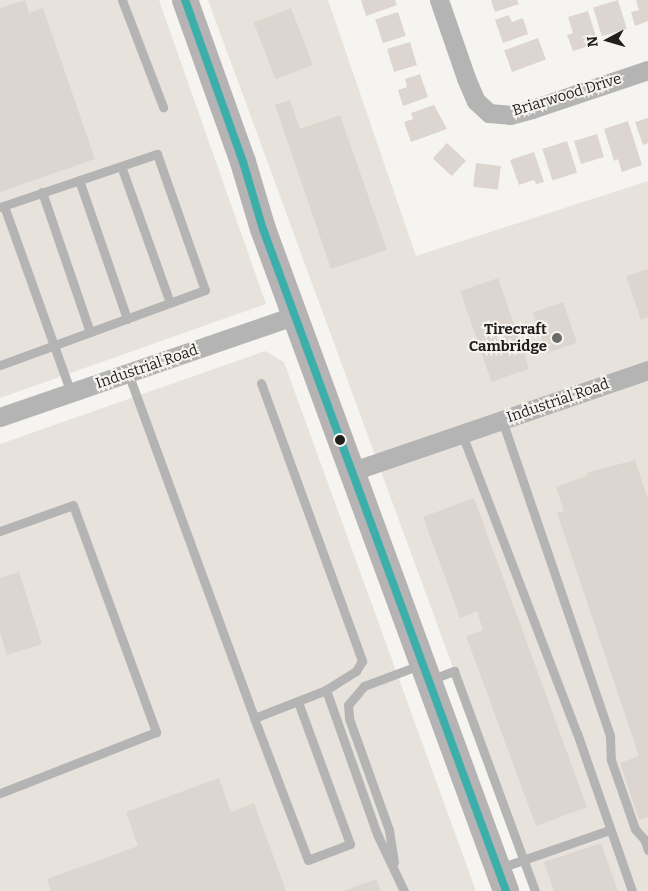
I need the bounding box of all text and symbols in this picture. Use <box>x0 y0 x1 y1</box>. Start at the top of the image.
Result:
north arrow <box>583 15 633 65</box>
text: N <box>584 35 602 48</box>
street label: Briarwood Drive <box>510 70 624 120</box>
place label: Tirecraft Cambridge <box>469 320 547 355</box>
marker: Tirecraft Cambridge <box>551 332 563 344</box>
street label: Industrial Road <box>93 341 201 393</box>
street label: Industrial Road <box>504 375 612 427</box>
unlabelled marker <box>335 435 345 445</box>

